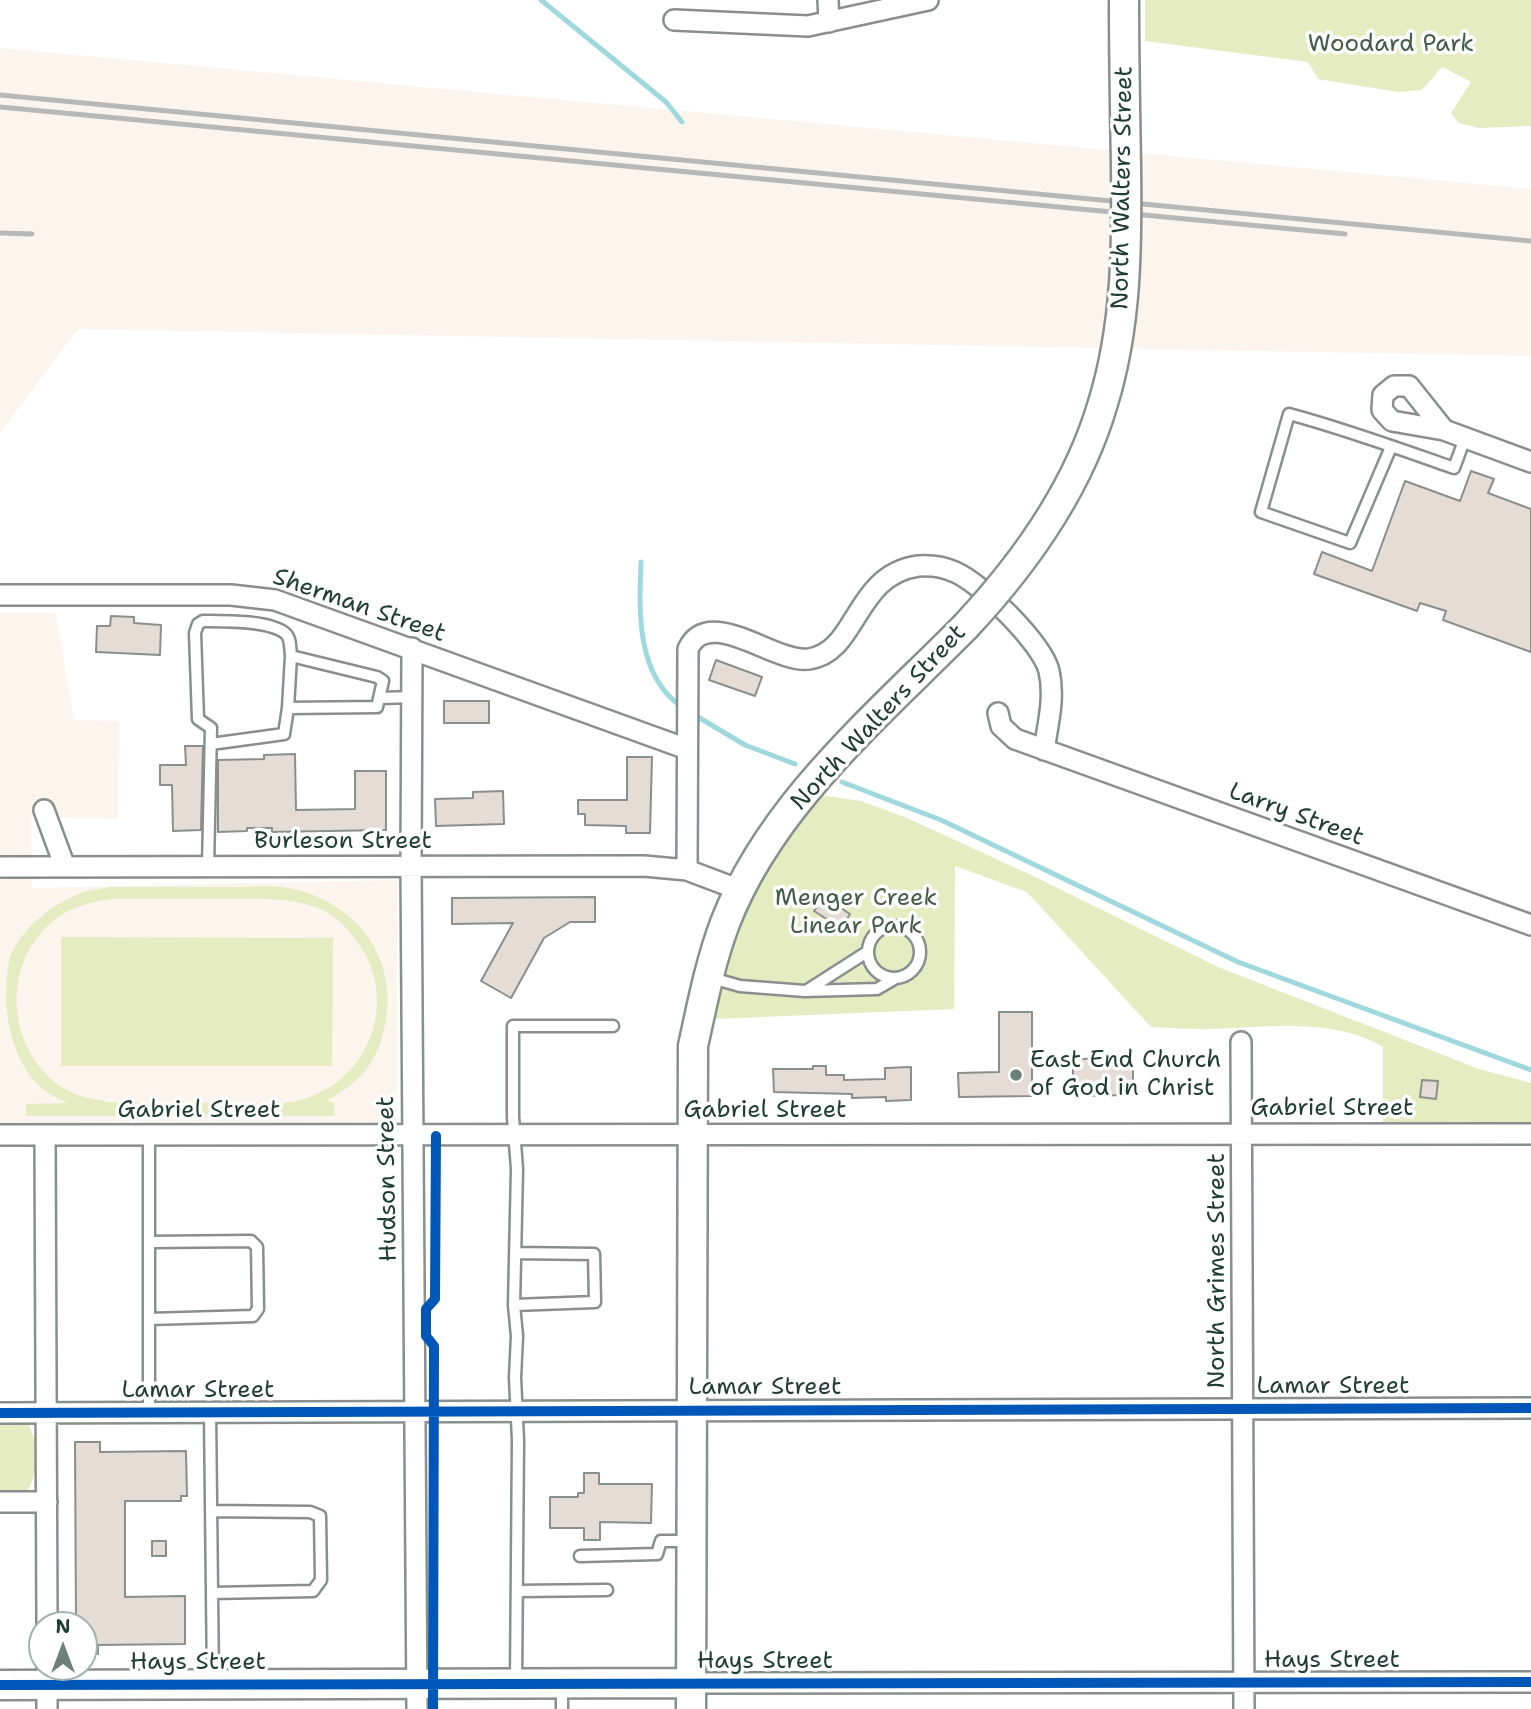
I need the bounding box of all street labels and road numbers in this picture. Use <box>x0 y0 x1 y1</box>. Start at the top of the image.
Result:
street label: North Walters Street <box>1106 66 1140 310</box>
street label: Sherman Street <box>269 563 449 649</box>
street label: North Walters Street <box>785 619 973 817</box>
street label: Larry Street <box>1225 777 1367 853</box>
street label: Burleson Street <box>254 828 432 856</box>
street label: Gabriel Street <box>1250 1095 1414 1123</box>
street label: Hudson Street <box>372 1096 404 1262</box>
street label: Gabriel Street <box>117 1097 281 1125</box>
street label: Gabriel Street <box>683 1097 847 1125</box>
street label: North Grimes Street <box>1204 1153 1232 1389</box>
street label: Lamar Street <box>1256 1373 1410 1401</box>
street label: Lamar Street <box>688 1374 842 1402</box>
street label: Lamar Street <box>121 1377 275 1405</box>
street label: Hays Street <box>1264 1647 1400 1675</box>
street label: Hays Street <box>697 1648 833 1676</box>
street label: Hays Street <box>130 1649 266 1677</box>

